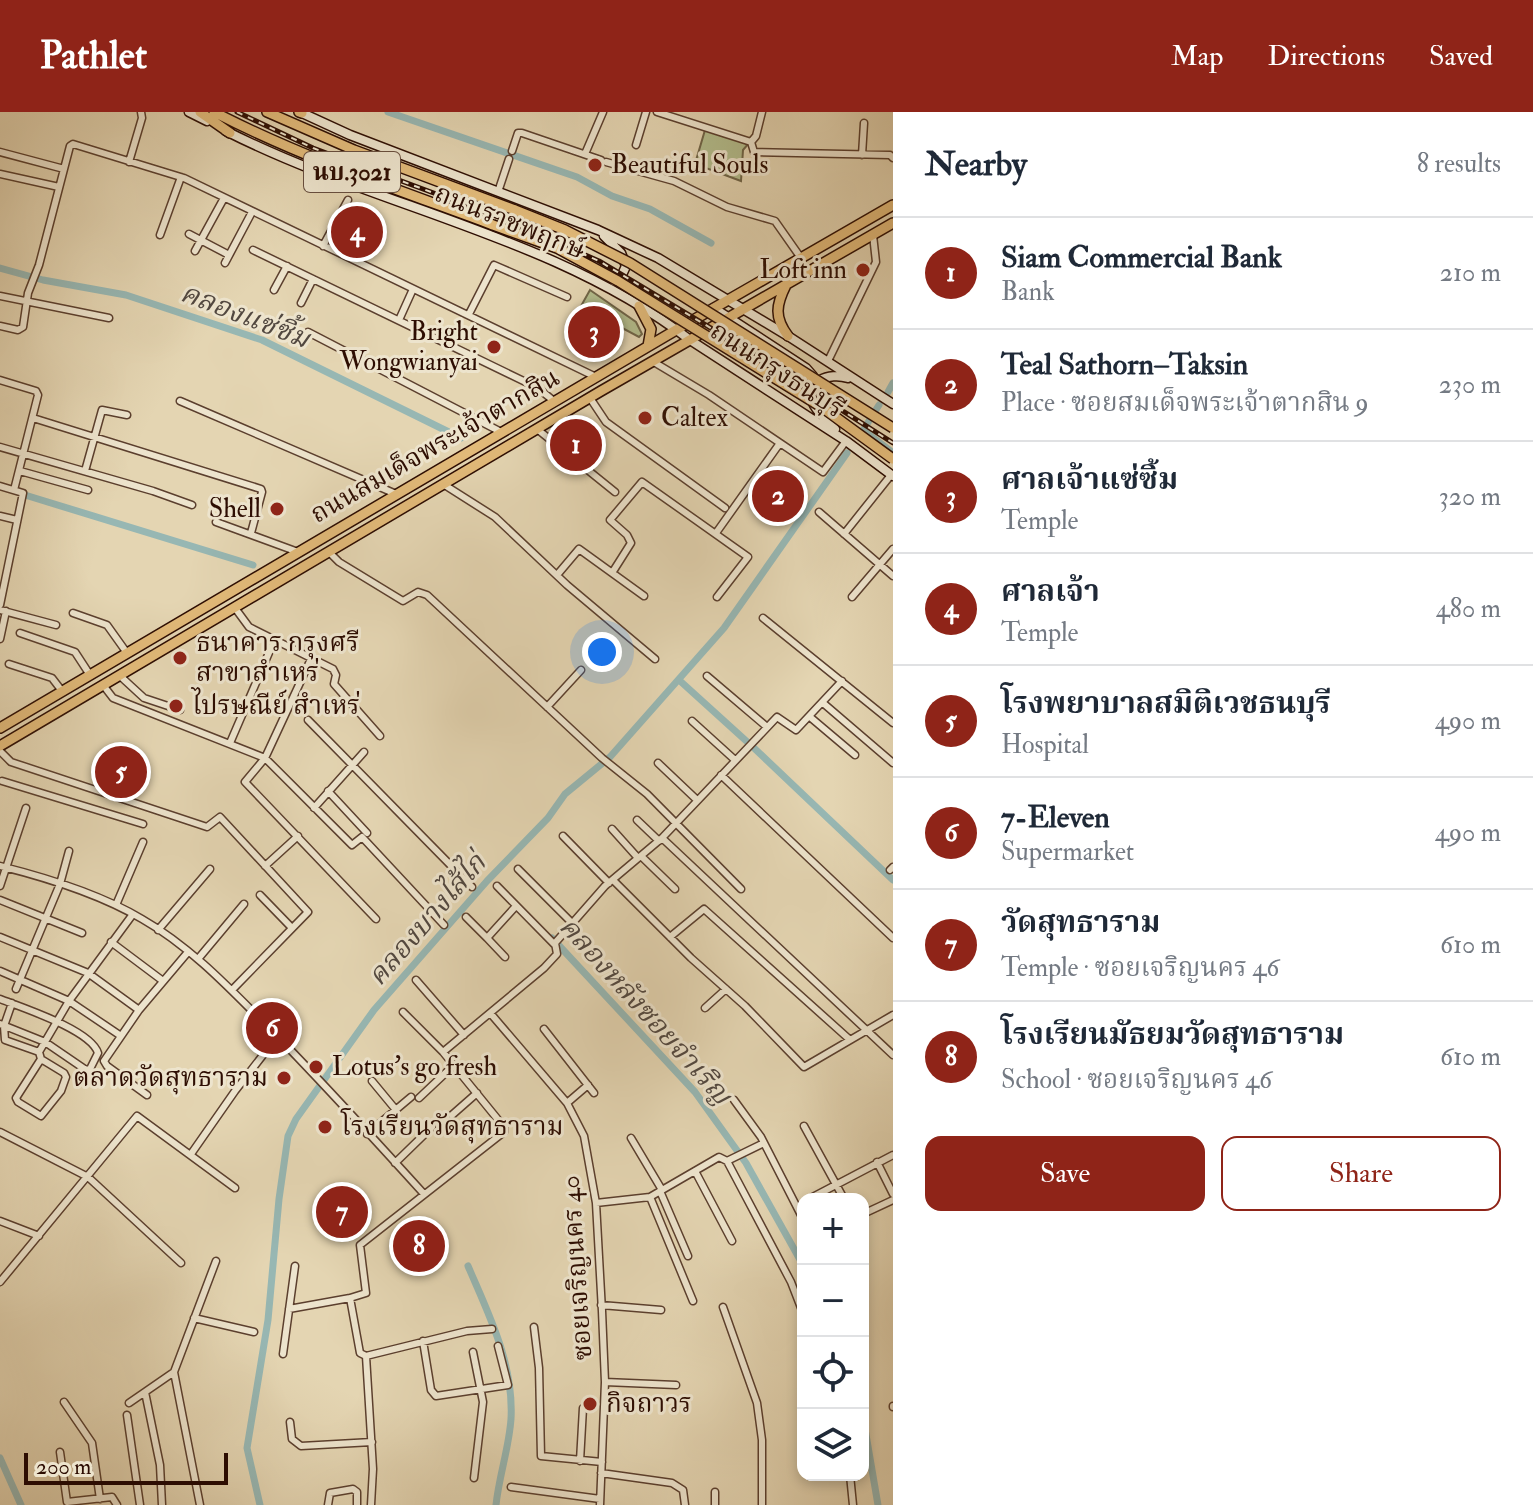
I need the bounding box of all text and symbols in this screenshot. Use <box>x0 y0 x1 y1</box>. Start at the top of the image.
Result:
text: Pathlet <box>40 32 147 80</box>
text: Map <box>1171 39 1224 74</box>
text: Directions <box>1268 39 1385 74</box>
text: Saved <box>1429 39 1493 74</box>
text: Nearby <box>925 143 1027 186</box>
text: 8 results <box>1417 148 1501 180</box>
place label: Beautiful Souls <box>611 149 768 181</box>
road number: นบ.3021 <box>304 152 400 192</box>
marker: Beautiful Souls <box>586 156 604 174</box>
street label: ถนนราชพฤกษ์ <box>430 176 590 267</box>
pin: 4 <box>331 202 383 262</box>
text: Siam Commercial Bank <box>1001 239 1282 276</box>
place label: Loft inn <box>759 254 847 286</box>
text: 1 <box>946 257 956 289</box>
text: 210 m <box>1440 257 1501 289</box>
marker: Loft inn <box>854 261 872 279</box>
water label: คลองแซ่ซิ้ม <box>176 272 317 357</box>
text: Bank <box>1001 276 1055 308</box>
pin: 3 <box>568 302 620 362</box>
street label: ถนนกรุงธนบุรี <box>703 315 850 426</box>
place label: Bright Wongwianyai <box>338 316 478 378</box>
marker: Bright Wongwianyai <box>485 338 503 356</box>
text: Teal Sathorn–Taksin <box>1001 346 1248 383</box>
street label: ถนนสมเด็จพระเจ้าตากสิน <box>305 362 565 530</box>
text: 2 <box>944 369 958 401</box>
text: 230 m <box>1439 369 1501 401</box>
text: Place · ซอยสมเด็จพระเจ้าตากสิน 9 <box>1001 387 1369 419</box>
place label: Caltex <box>661 402 728 434</box>
marker: Caltex <box>636 409 654 427</box>
pin: 1 <box>550 415 602 475</box>
text: ศาลเจ้าแซ่ซิ้ม <box>1001 461 1178 498</box>
pin: 2 <box>752 466 804 526</box>
text: 3 <box>946 481 956 513</box>
text: 320 m <box>1439 481 1501 513</box>
place label: Shell <box>209 493 261 525</box>
marker: Shell <box>268 500 286 518</box>
text: Temple <box>1001 505 1078 537</box>
text: ศาลเจ้า <box>1001 573 1100 610</box>
text: 4 <box>944 593 958 625</box>
text: 480 m <box>1436 593 1501 625</box>
text: Temple <box>1001 617 1078 649</box>
place label: ธนาคาร กรุงศรี สาขาสำเหร่ <box>196 627 359 689</box>
your location <box>582 632 622 672</box>
marker: ธนาคาร กรุงศรี สาขาสำเหร่ <box>171 649 189 667</box>
text: โรงพยาบาลสมิติเวชธนบุรี <box>1001 685 1331 722</box>
place label: ไปรษณีย์ สำเหร่ <box>190 687 360 722</box>
marker: ไปรษณีย์ สำเหร่ <box>167 697 185 715</box>
text: 5 <box>945 705 957 737</box>
text: 490 m <box>1435 705 1501 737</box>
text: Hospital <box>1001 729 1089 761</box>
pin: 5 <box>95 742 147 802</box>
text: 7-Eleven <box>1001 799 1110 836</box>
text: 6 <box>944 817 958 849</box>
text: 490 m <box>1435 817 1501 849</box>
text: Supermarket <box>1001 836 1134 868</box>
water label: คลองบางไส้ไก่ <box>358 842 496 993</box>
text: วัดสุทธาราม <box>1001 904 1160 941</box>
water label: คลองหลังซอยจำเริญ <box>551 910 740 1113</box>
text: 7 <box>945 929 957 961</box>
text: 610 m <box>1440 929 1501 961</box>
text: Temple · ซอยเจริญนคร 46 <box>1001 952 1279 984</box>
pin: 6 <box>246 998 298 1058</box>
text: โรงเรียนมัธยมวัดสุทธาราม <box>1001 1016 1344 1053</box>
text: 8 <box>945 1041 957 1073</box>
text: 610 m <box>1440 1041 1501 1073</box>
place label: Lotus's go fresh <box>332 1051 497 1083</box>
marker: Lotus's go fresh <box>307 1058 325 1076</box>
place label: ตลาดวัดสุทธาราม <box>73 1062 268 1095</box>
text: School · ซอยเจริญนคร 46 <box>1001 1064 1272 1096</box>
marker: ตลาดวัดสุทธาราม <box>275 1069 293 1087</box>
place label: โรงเรียนวัดสุทธาราม <box>340 1108 563 1144</box>
marker: โรงเรียนวัดสุทธาราม <box>316 1118 334 1136</box>
button: Save <box>925 1136 1205 1211</box>
button: Share <box>1221 1136 1501 1211</box>
street label: ซอยเจริญนคร 40 <box>555 1175 599 1361</box>
pin: 7 <box>316 1182 368 1242</box>
map controls <box>797 1193 869 1481</box>
button: + <box>797 1193 869 1265</box>
pin: 8 <box>393 1216 445 1276</box>
button: − <box>797 1265 869 1337</box>
button: locate <box>797 1337 869 1409</box>
place label: กิจถาวร <box>606 1388 692 1420</box>
marker: กิจถาวร <box>581 1395 599 1413</box>
button: layers <box>797 1409 869 1481</box>
scale bar <box>24 1449 228 1485</box>
text: 200 m <box>36 1453 91 1481</box>

